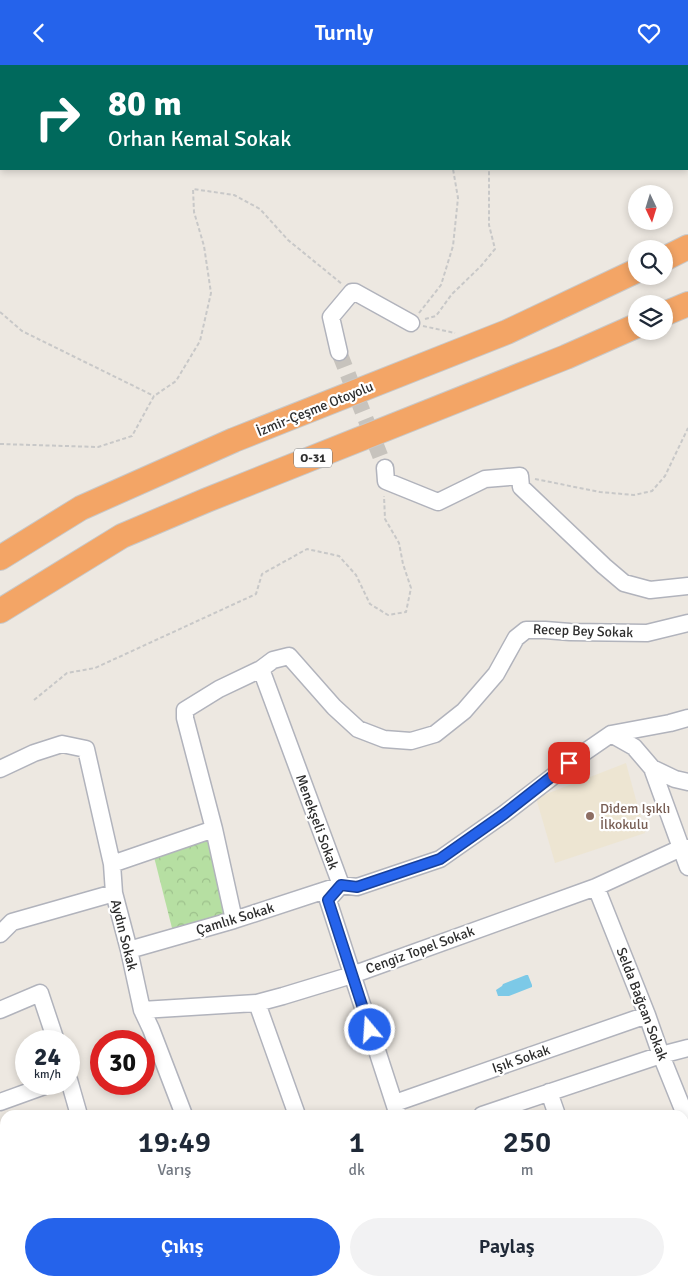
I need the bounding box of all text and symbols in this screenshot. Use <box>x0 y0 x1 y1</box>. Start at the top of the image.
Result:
icon: back <box>25 19 53 47</box>
text: Turnly <box>315 19 373 46</box>
icon: heart <box>635 19 663 47</box>
text: 80 m <box>108 82 182 125</box>
icon: right <box>25 85 90 150</box>
text: Orhan Kemal Sokak <box>108 125 291 152</box>
north arrow <box>628 185 672 230</box>
map controls <box>628 185 673 340</box>
button: search <box>628 240 673 285</box>
button: layers <box>628 295 673 340</box>
street label: İzmir-Çeşme Otoyolu <box>254 378 376 440</box>
road number: O-31 <box>294 448 332 467</box>
street label: Recep Bey Sokak <box>533 621 633 641</box>
pin <box>548 742 590 784</box>
icon: arrive <box>555 749 583 777</box>
street label: Menekşeli Sokak <box>292 772 342 872</box>
place label: Didem Işıklı İlkokulu <box>600 800 670 833</box>
marker: Didem Işıklı İlkokulu <box>584 810 596 822</box>
street label: Aydın Sokak <box>107 898 141 972</box>
street label: Çamlık Sokak <box>194 899 276 939</box>
street label: Cengiz Topel Sokak <box>363 922 477 978</box>
street label: Selda Bağcan Sokak <box>613 945 671 1063</box>
position arrow <box>343 1003 395 1055</box>
speed limit sign: 30 <box>90 1030 155 1095</box>
text: 24 <box>34 1041 61 1072</box>
street label: Işık Sokak <box>490 1041 552 1077</box>
text: km/h <box>34 1067 61 1082</box>
text: 19:49 <box>138 1124 211 1161</box>
text: 1 <box>349 1124 365 1161</box>
text: 250 <box>503 1124 551 1161</box>
text: Varış <box>157 1160 191 1180</box>
text: dk <box>349 1160 365 1180</box>
text: m <box>521 1160 533 1180</box>
button: Çıkış <box>25 1218 340 1276</box>
button: Paylaş <box>350 1218 664 1276</box>

